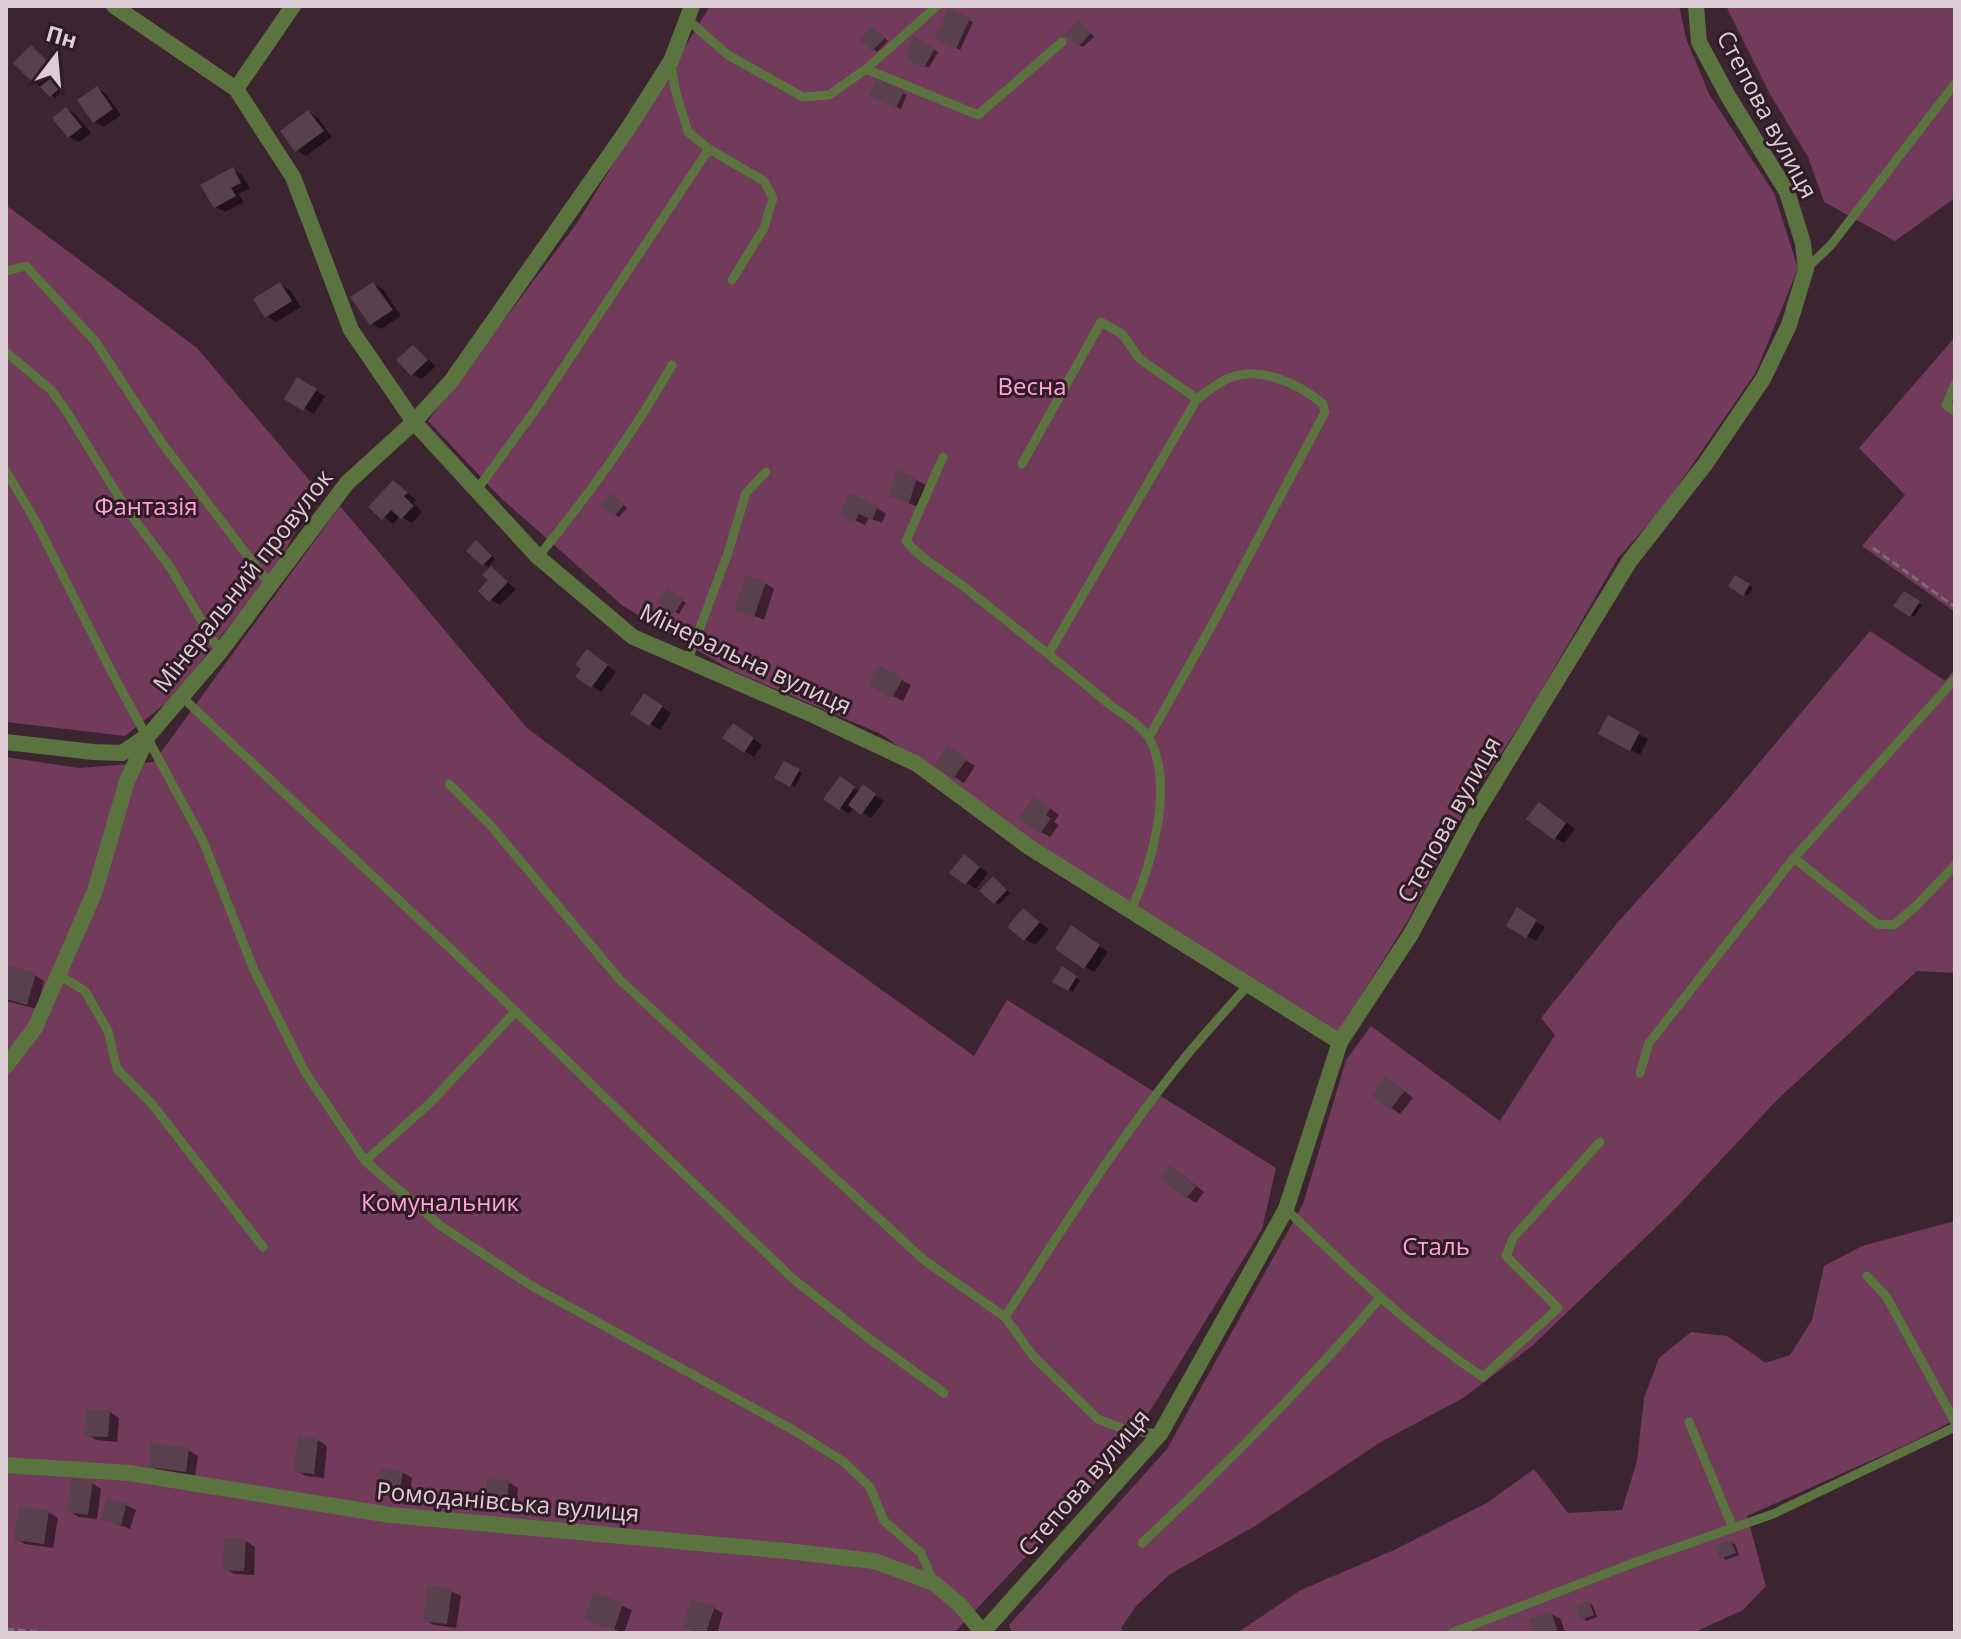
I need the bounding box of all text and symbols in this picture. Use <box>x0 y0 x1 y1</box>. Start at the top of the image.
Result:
north arrow <box>16 16 96 96</box>
text: Пн <box>43 17 81 55</box>
street label: Степова вулиця <box>1710 24 1826 204</box>
park label: Весна <box>998 369 1067 402</box>
street label: Мінеральний провулок <box>144 461 340 698</box>
park label: Фантазія <box>94 489 198 522</box>
street label: Мінеральна вулиця <box>635 594 857 722</box>
street label: Степова вулиця <box>1389 730 1507 908</box>
park label: Комунальник <box>361 1185 520 1218</box>
park label: Сталь <box>1402 1229 1470 1262</box>
street label: Степова вулиця <box>1010 1401 1156 1563</box>
street label: Ромоданівська вулиця <box>375 1473 641 1529</box>

